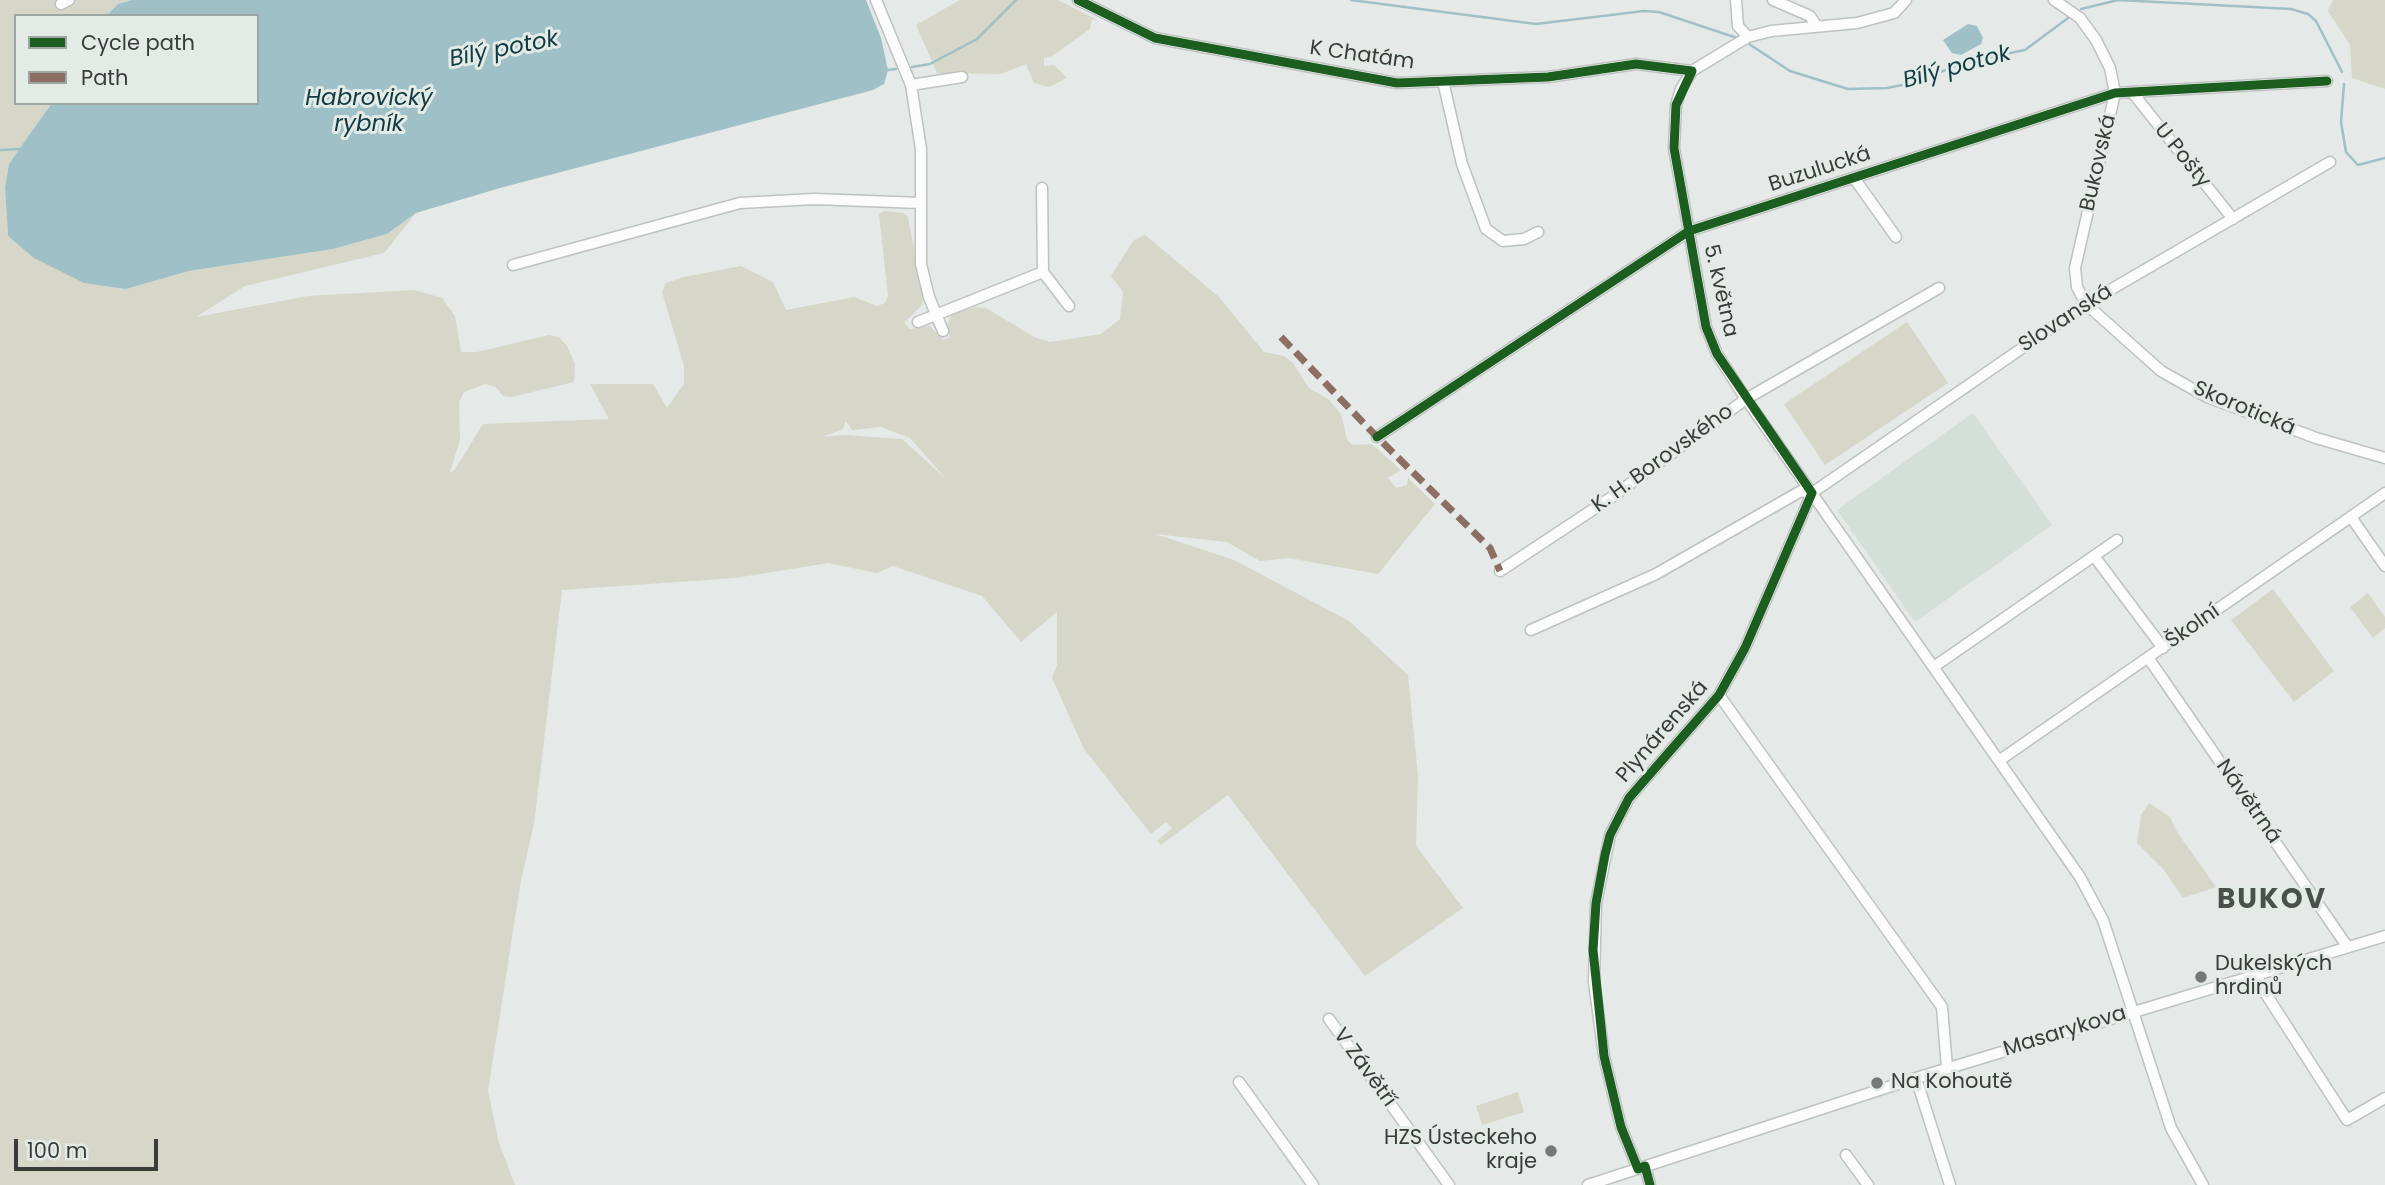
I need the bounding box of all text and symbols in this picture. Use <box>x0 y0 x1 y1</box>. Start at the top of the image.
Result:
legend <box>14 14 259 105</box>
water label: Bílý potok <box>447 26 561 74</box>
text: Cycle path <box>81 28 195 57</box>
street label: K Chatám <box>1308 36 1416 76</box>
water label: Bílý potok <box>1900 40 2014 96</box>
text: Path <box>81 63 128 92</box>
water label: Habrovický rybník <box>305 85 433 139</box>
street label: Bukovská <box>2076 112 2122 214</box>
street label: U Pošty <box>2148 119 2216 193</box>
street label: Buzulucká <box>1766 142 1874 198</box>
street label: 5. května <box>1697 242 1743 340</box>
street label: Slovanská <box>2015 279 2117 359</box>
street label: Skorotická <box>2189 376 2299 442</box>
street label: K. H. Borovského <box>1588 399 1738 519</box>
street label: Školní <box>2161 599 2225 655</box>
street label: Plynárenská <box>1612 676 1714 788</box>
street label: Návětrná <box>2210 755 2286 849</box>
district label: BUKOV <box>2218 884 2326 918</box>
place label: Dukelských hrdinů <box>2215 952 2332 1002</box>
marker: Dukelských hrdinů <box>2193 969 2209 985</box>
street label: Masarykova <box>2000 1001 2130 1063</box>
street label: V Závětří <box>1327 1024 1401 1112</box>
place label: Na Kohoutě <box>1891 1070 2013 1096</box>
marker: Na Kohoutě <box>1869 1075 1885 1091</box>
scale bar <box>18 1126 161 1170</box>
place label: HZS Ústeckeho kraje <box>1384 1126 1537 1176</box>
text: 100 m <box>27 1136 87 1165</box>
marker: HZS Ústeckeho kraje <box>1543 1143 1559 1159</box>

